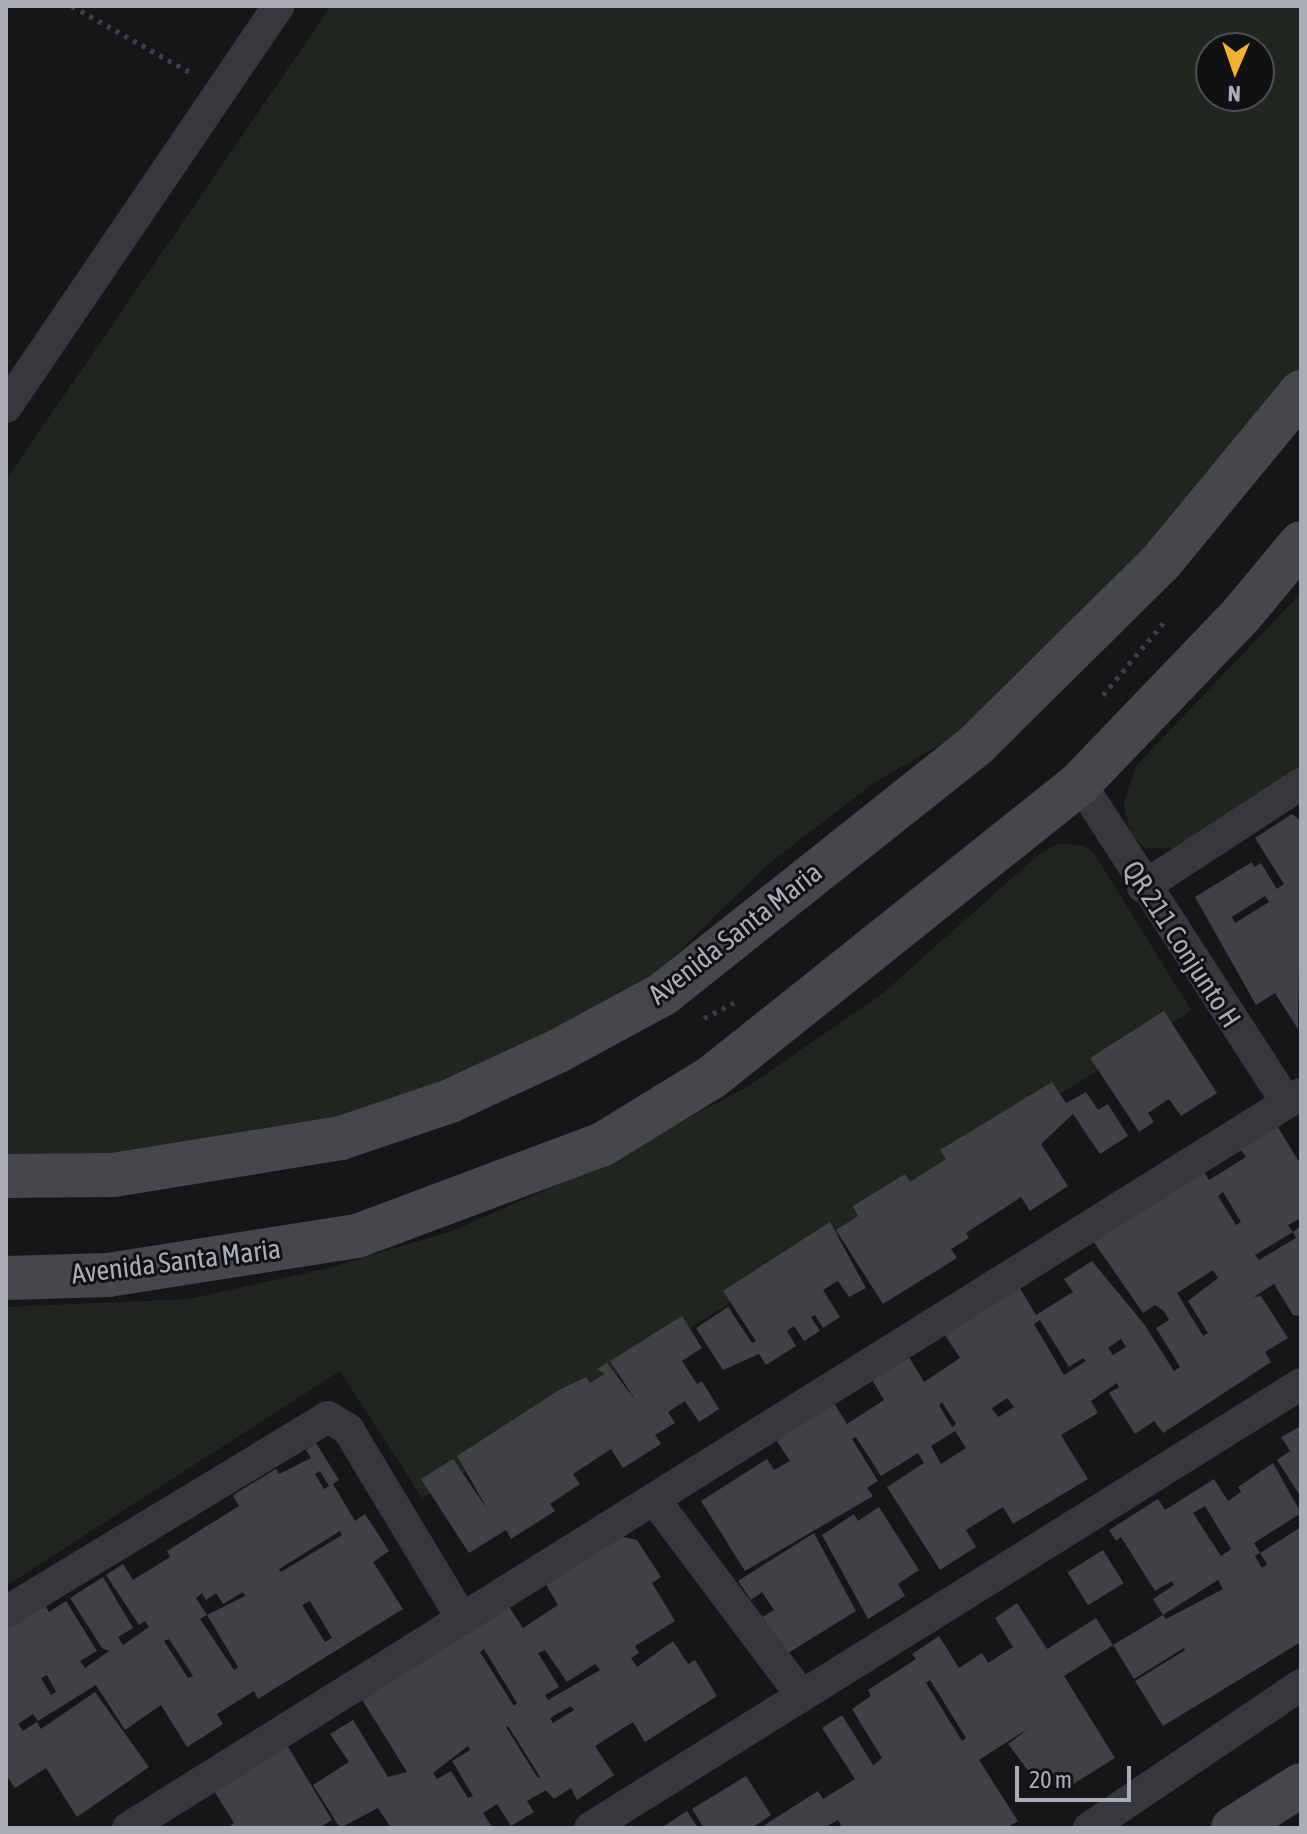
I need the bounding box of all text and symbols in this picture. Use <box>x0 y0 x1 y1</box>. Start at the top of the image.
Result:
north arrow <box>1195 32 1275 112</box>
text: N <box>1227 81 1241 107</box>
street label: Avenida Santa Maria <box>642 855 828 1011</box>
street label: QR 211 Conjunto H <box>1116 855 1248 1033</box>
street label: Avenida Santa Maria <box>69 1231 283 1291</box>
scale bar <box>1019 1750 1135 1800</box>
text: 20 m <box>1029 1766 1072 1793</box>

